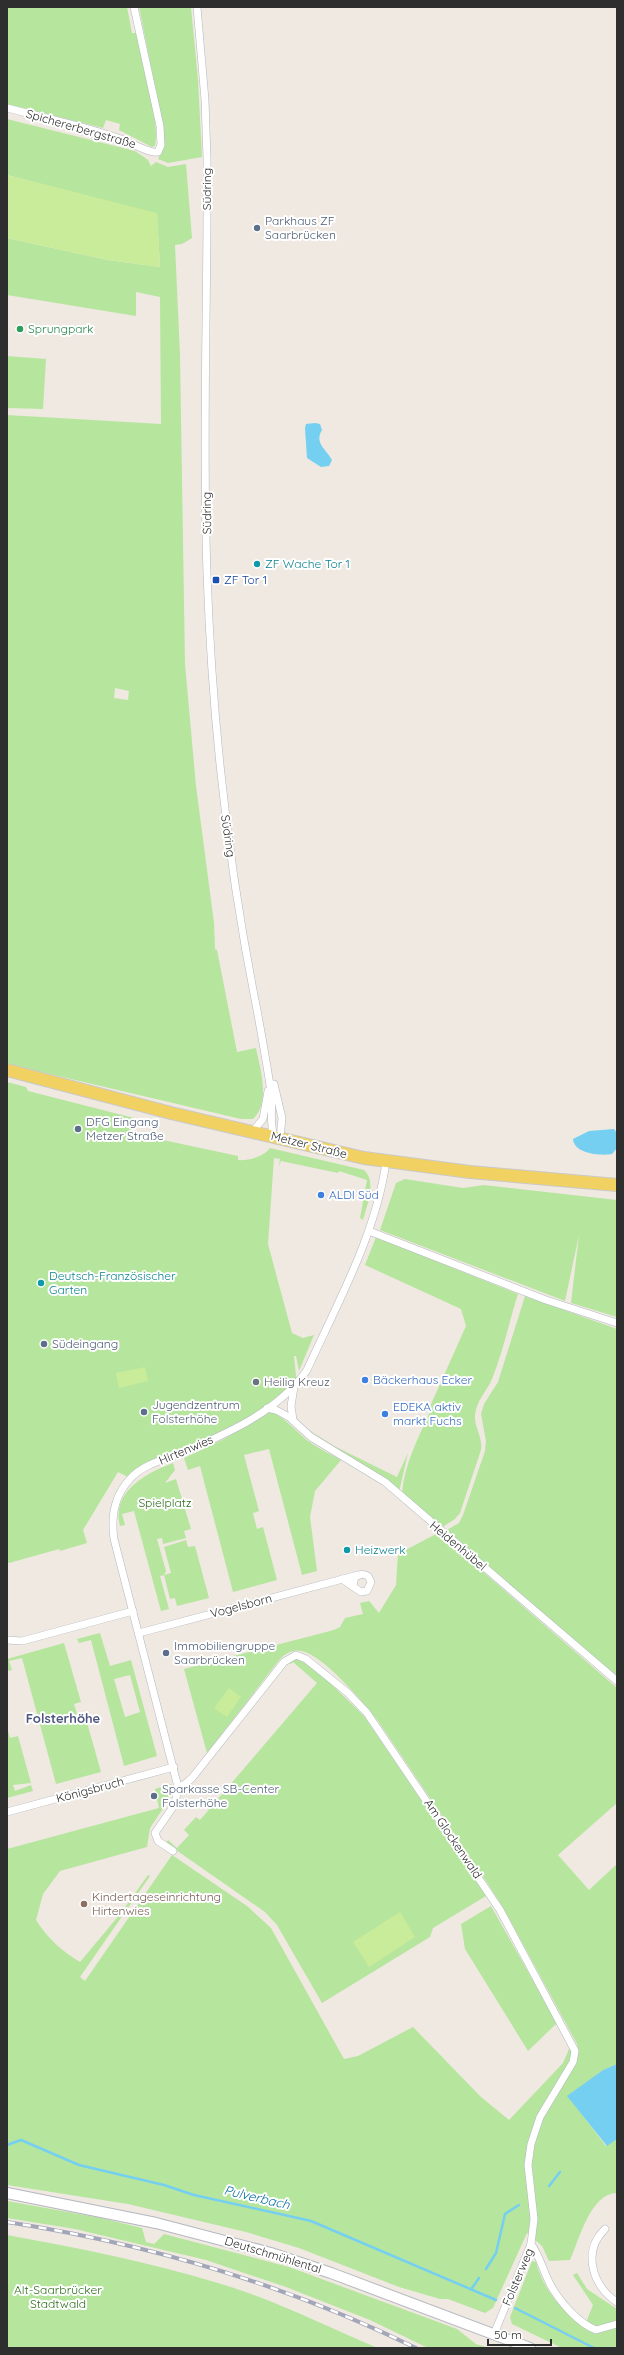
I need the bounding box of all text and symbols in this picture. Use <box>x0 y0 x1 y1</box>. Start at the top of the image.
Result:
street label: Spichererbergstraße <box>25 106 138 151</box>
street label: Südring <box>199 168 214 210</box>
place label: Parkhaus ZF Saarbrücken <box>265 213 336 242</box>
marker: Parkhaus ZF Saarbrücken <box>252 223 262 233</box>
place label: Sprungpark <box>28 321 93 336</box>
marker: Sprungpark <box>15 324 25 334</box>
street label: Südring <box>199 492 214 534</box>
place label: ZF Wache Tor 1 <box>265 556 350 571</box>
marker: ZF Wache Tor 1 <box>252 559 262 569</box>
place label: ZF Tor 1 <box>224 572 267 587</box>
marker: ZF Tor 1 <box>211 575 221 585</box>
street label: Südring <box>218 814 239 858</box>
place label: DFG Eingang Metzer Straße <box>86 1114 164 1143</box>
marker: DFG Eingang Metzer Straße <box>73 1124 83 1134</box>
street label: Metzer Straße <box>270 1128 349 1161</box>
place label: ALDI Süd <box>329 1187 379 1202</box>
marker: ALDI Süd <box>316 1190 326 1200</box>
place label: Deutsch-Französischer Garten <box>49 1268 176 1297</box>
marker: Deutsch-Französischer Garten <box>36 1278 46 1288</box>
place label: Südeingang <box>52 1336 118 1351</box>
marker: Südeingang <box>39 1339 49 1349</box>
place label: Bäckerhaus Ecker <box>373 1372 472 1387</box>
place label: Heilig Kreuz <box>264 1374 330 1389</box>
marker: Bäckerhaus Ecker <box>360 1375 370 1385</box>
marker: Heilig Kreuz <box>251 1377 261 1387</box>
place label: Jugendzentrum Folsterhöhe <box>152 1397 240 1426</box>
place label: EDEKA aktiv markt Fuchs <box>393 1399 462 1428</box>
marker: Jugendzentrum Folsterhöhe <box>139 1407 149 1417</box>
marker: EDEKA aktiv markt Fuchs <box>380 1409 390 1419</box>
street label: Hirtenwies <box>156 1431 216 1468</box>
park label: Spielplatz <box>138 1495 192 1510</box>
street label: Heidenhübel <box>427 1518 490 1574</box>
place label: Heizwerk <box>355 1542 406 1557</box>
marker: Heizwerk <box>342 1545 352 1555</box>
street label: Vogelsborn <box>208 1590 273 1621</box>
place label: Immobiliengruppe Saarbrücken <box>174 1638 276 1667</box>
marker: Immobiliengruppe Saarbrücken <box>161 1648 171 1658</box>
district label: Folsterhöhe <box>26 1710 101 1726</box>
street label: Königsbruch <box>54 1773 125 1806</box>
place label: Sparkasse SB-Center Folsterhöhe <box>162 1781 279 1810</box>
marker: Sparkasse SB-Center Folsterhöhe <box>149 1791 159 1801</box>
street label: Am Glockenwald <box>421 1796 486 1881</box>
place label: Kindertageseinrichtung Hirtenwies <box>92 1889 221 1918</box>
marker: Kindertageseinrichtung Hirtenwies <box>79 1899 89 1909</box>
water label: Pulverbach <box>223 2182 292 2212</box>
street label: Deutschmühlental <box>223 2233 323 2276</box>
street label: Folsterweg <box>499 2246 536 2308</box>
park label: Alt-Saarbrücker Stadtwald <box>14 2282 102 2311</box>
scale bar <box>488 2321 551 2347</box>
text: 50 m <box>494 2327 522 2342</box>

